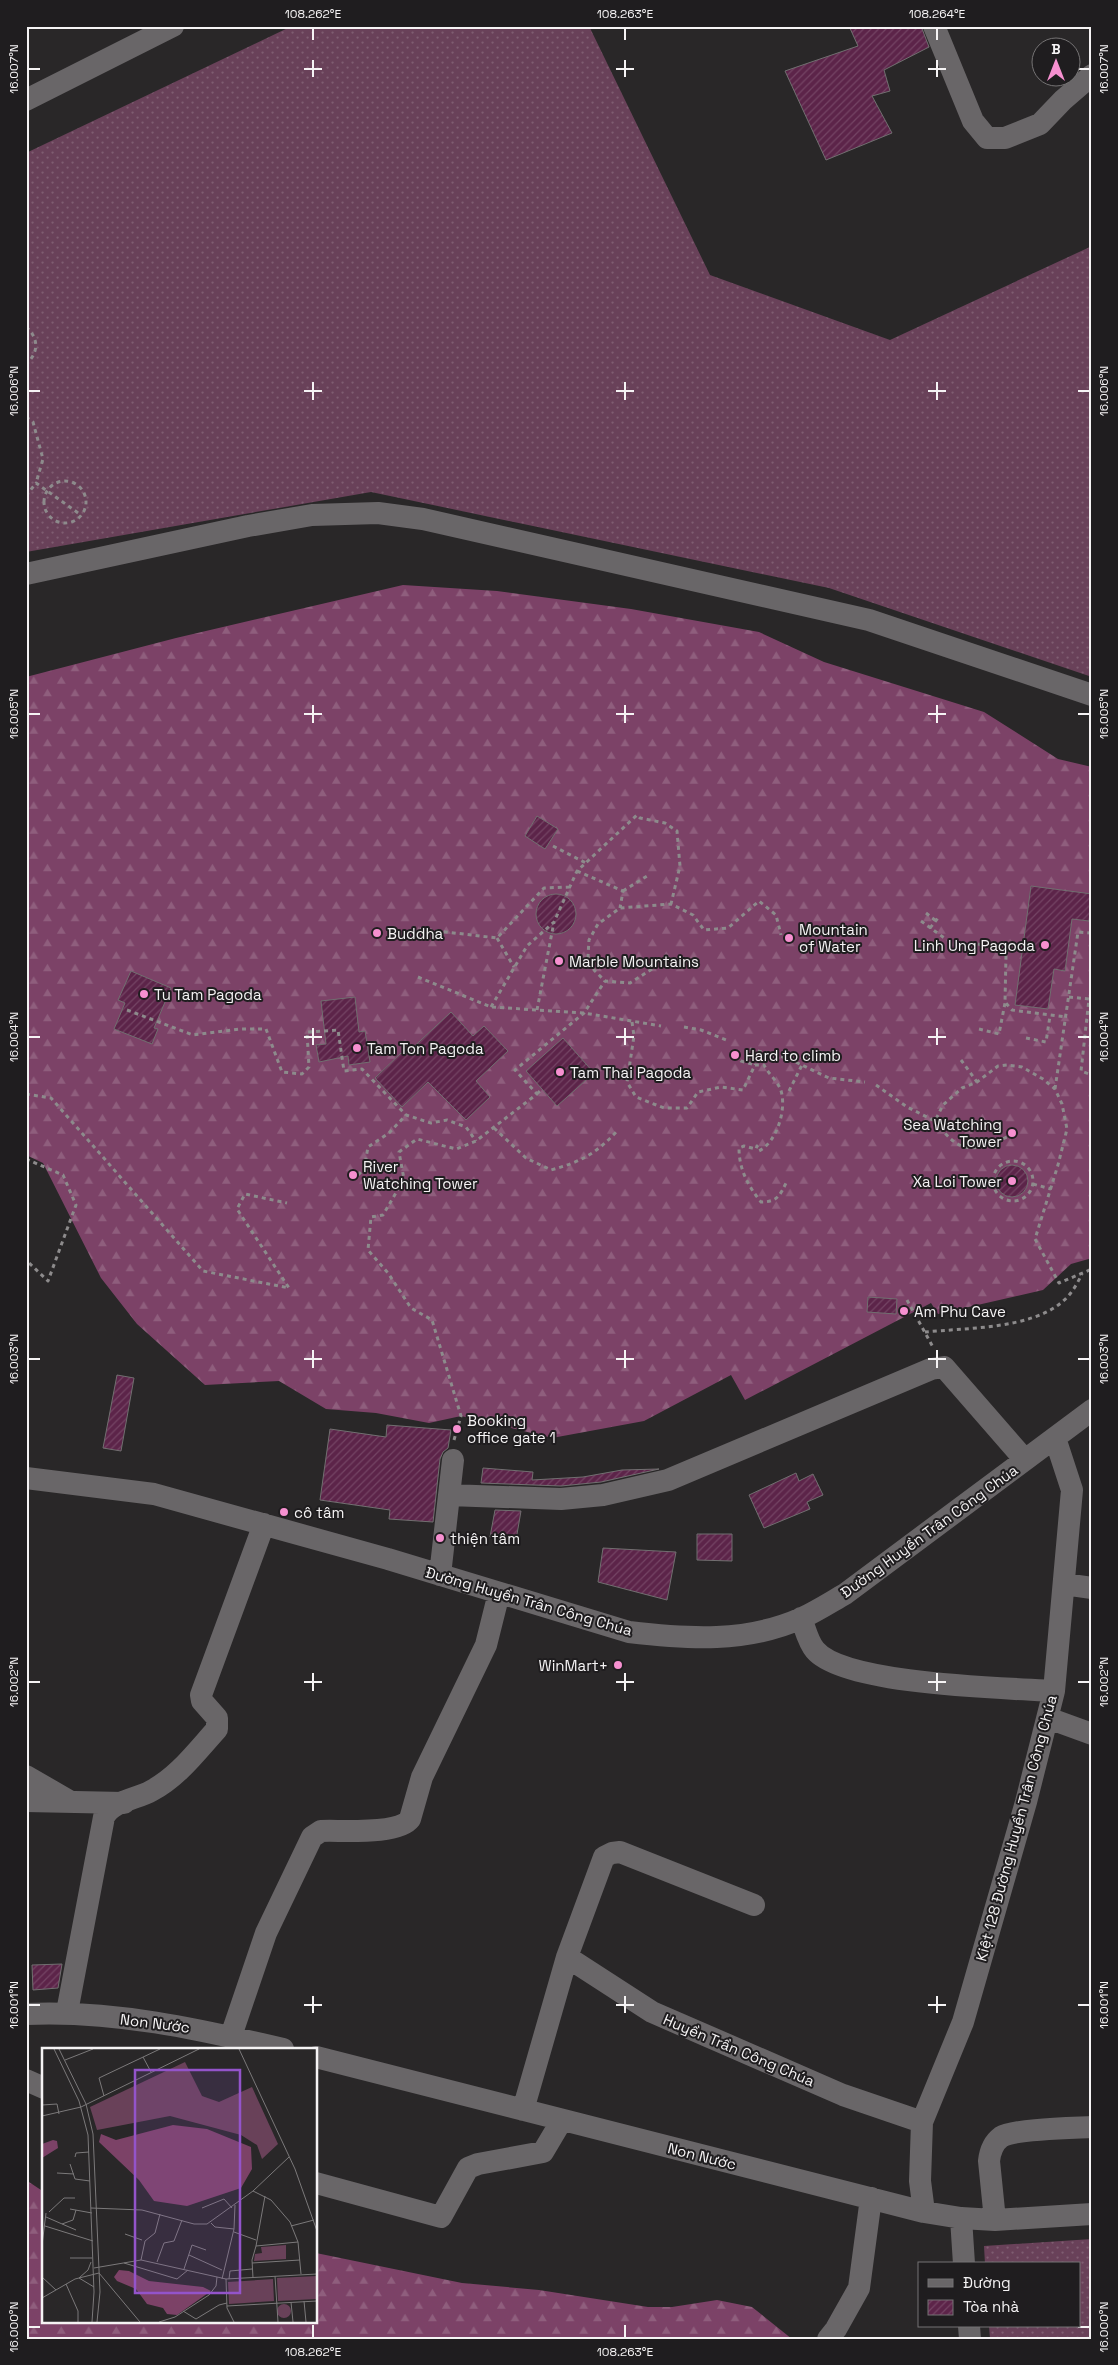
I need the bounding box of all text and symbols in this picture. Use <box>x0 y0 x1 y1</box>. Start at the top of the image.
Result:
text: 108.262°E <box>285 6 341 22</box>
text: 108.263°E <box>597 6 653 22</box>
text: 108.264°E <box>909 6 966 22</box>
north arrow <box>1030 38 1080 88</box>
text: B <box>1051 40 1061 58</box>
text: 16.007°N <box>6 44 22 94</box>
text: 16.007°N <box>1096 44 1112 94</box>
text: 16.006°N <box>6 366 22 416</box>
text: 16.006°N <box>1096 366 1112 416</box>
text: 16.005°N <box>6 689 22 739</box>
text: 16.005°N <box>1096 689 1112 739</box>
place label: Mountain of Water <box>799 920 868 956</box>
place label: Buddha <box>387 924 444 943</box>
marker: Buddha <box>371 927 383 939</box>
marker: Mountain of Water <box>783 932 795 944</box>
place label: Linh Ung Pagoda <box>914 936 1035 955</box>
marker: Linh Ung Pagoda <box>1039 939 1051 951</box>
place label: Marble Mountains <box>569 952 699 971</box>
marker: Marble Mountains <box>553 955 565 967</box>
place label: Tu Tam Pagoda <box>154 985 262 1004</box>
marker: Tu Tam Pagoda <box>138 988 150 1000</box>
text: 16.004°N <box>6 1012 22 1062</box>
text: 16.004°N <box>1096 1012 1112 1062</box>
place label: Tam Ton Pagoda <box>367 1039 484 1058</box>
marker: Tam Ton Pagoda <box>351 1042 363 1054</box>
place label: Hard to climb <box>745 1046 841 1065</box>
marker: Hard to climb <box>729 1049 741 1061</box>
place label: Tam Thai Pagoda <box>570 1063 691 1082</box>
marker: Tam Thai Pagoda <box>554 1066 566 1078</box>
place label: Sea Watching Tower <box>903 1115 1002 1151</box>
marker: Sea Watching Tower <box>1006 1127 1018 1139</box>
place label: River Watching Tower <box>363 1157 478 1193</box>
marker: River Watching Tower <box>347 1169 359 1181</box>
place label: Xa Loi Tower <box>913 1172 1002 1191</box>
marker: Xa Loi Tower <box>1006 1175 1018 1187</box>
place label: Am Phu Cave <box>914 1302 1006 1321</box>
marker: Am Phu Cave <box>898 1305 910 1317</box>
text: 16.003°N <box>6 1334 22 1384</box>
text: 16.003°N <box>1096 1334 1112 1384</box>
place label: Booking office gate 1 <box>467 1411 556 1447</box>
marker: Booking office gate 1 <box>451 1423 463 1435</box>
street label: Đường Huyền Trân Công Chúa <box>837 1460 1022 1602</box>
place label: cô tâm <box>294 1503 344 1522</box>
marker: cô tâm <box>278 1506 290 1518</box>
place label: thiện tâm <box>450 1529 520 1548</box>
marker: thiện tâm <box>434 1532 446 1544</box>
street label: Đường Huyền Trân Công Chúa <box>423 1562 635 1640</box>
place label: WinMart+ <box>539 1656 608 1675</box>
text: 16.002°N <box>6 1657 22 1707</box>
text: 16.002°N <box>1096 1657 1112 1707</box>
marker: WinMart+ <box>612 1659 624 1671</box>
street label: Kiệt 128 Đường Huyền Trân Công Chúa <box>971 1692 1061 1963</box>
text: 16.001°N <box>6 1981 22 2029</box>
text: 16.001°N <box>1096 1981 1112 2029</box>
street label: Non Nước <box>119 2009 191 2037</box>
street label: Huyền Trần Công Chúa <box>660 2009 818 2091</box>
inset map <box>42 2048 318 2322</box>
street label: Non Nước <box>666 2138 738 2174</box>
legend <box>918 2262 1080 2328</box>
text: Đường <box>963 2273 1011 2292</box>
text: Tòa nhà <box>963 2297 1019 2316</box>
text: 16.000°N <box>6 2302 22 2352</box>
text: 16.000°N <box>1096 2302 1112 2352</box>
text: 108.262°E <box>285 2344 341 2360</box>
text: 108.263°E <box>597 2344 653 2360</box>

